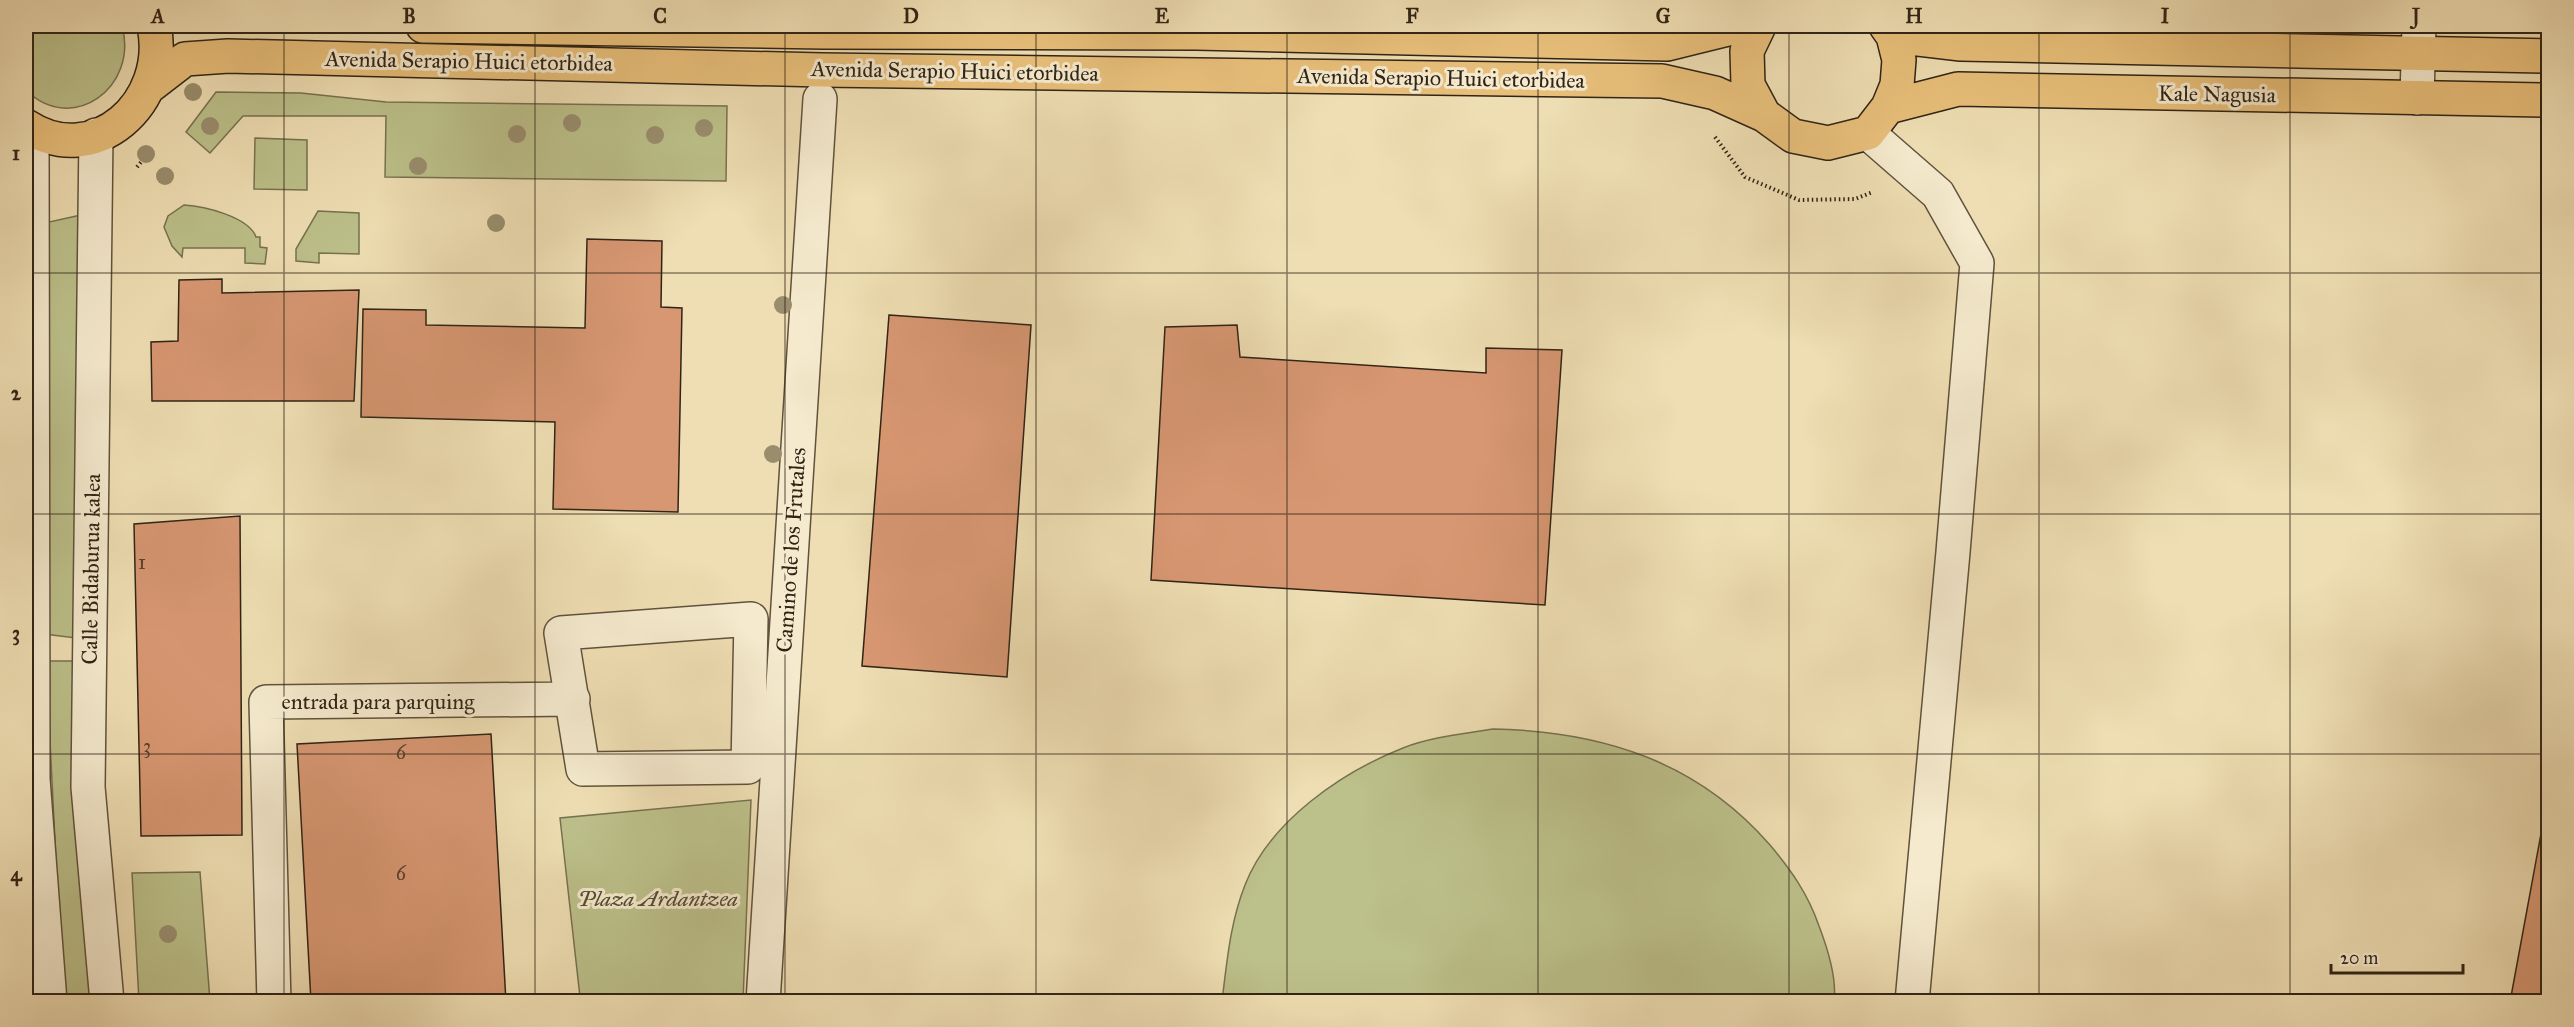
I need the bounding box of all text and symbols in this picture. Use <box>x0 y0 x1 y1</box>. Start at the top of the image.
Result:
text: A <box>149 4 165 28</box>
text: B <box>402 4 416 28</box>
text: C <box>653 4 667 28</box>
text: D <box>903 4 919 28</box>
text: E <box>1155 4 1170 28</box>
text: F <box>1405 4 1419 28</box>
text: G <box>1656 4 1671 28</box>
text: H <box>1905 4 1923 28</box>
text: I <box>2161 4 2170 28</box>
text: J <box>2409 4 2421 30</box>
street label: Avenida Serapio Huici etorbidea <box>324 45 614 77</box>
street label: Avenida Serapio Huici etorbidea <box>810 55 1100 87</box>
street label: Avenida Serapio Huici etorbidea <box>1296 62 1586 94</box>
street label: Kale Nagusia <box>2158 79 2277 109</box>
text: 1 <box>12 141 20 165</box>
text: 2 <box>11 381 22 405</box>
street label: Camino de los Frutales <box>770 446 812 654</box>
street label: Calle Bidaburua kalea <box>76 473 106 665</box>
house number: 1 <box>138 550 146 574</box>
text: 3 <box>12 621 20 646</box>
street label: entrada para parquing <box>282 688 475 715</box>
house number: 3 <box>143 734 151 758</box>
house number: 6 <box>396 740 407 764</box>
house number: 6 <box>396 861 407 885</box>
text: 4 <box>10 862 22 887</box>
park label: Plaza Ardantzea <box>578 885 738 912</box>
scale bar <box>2331 937 2463 975</box>
text: 20 m <box>2340 947 2378 969</box>

